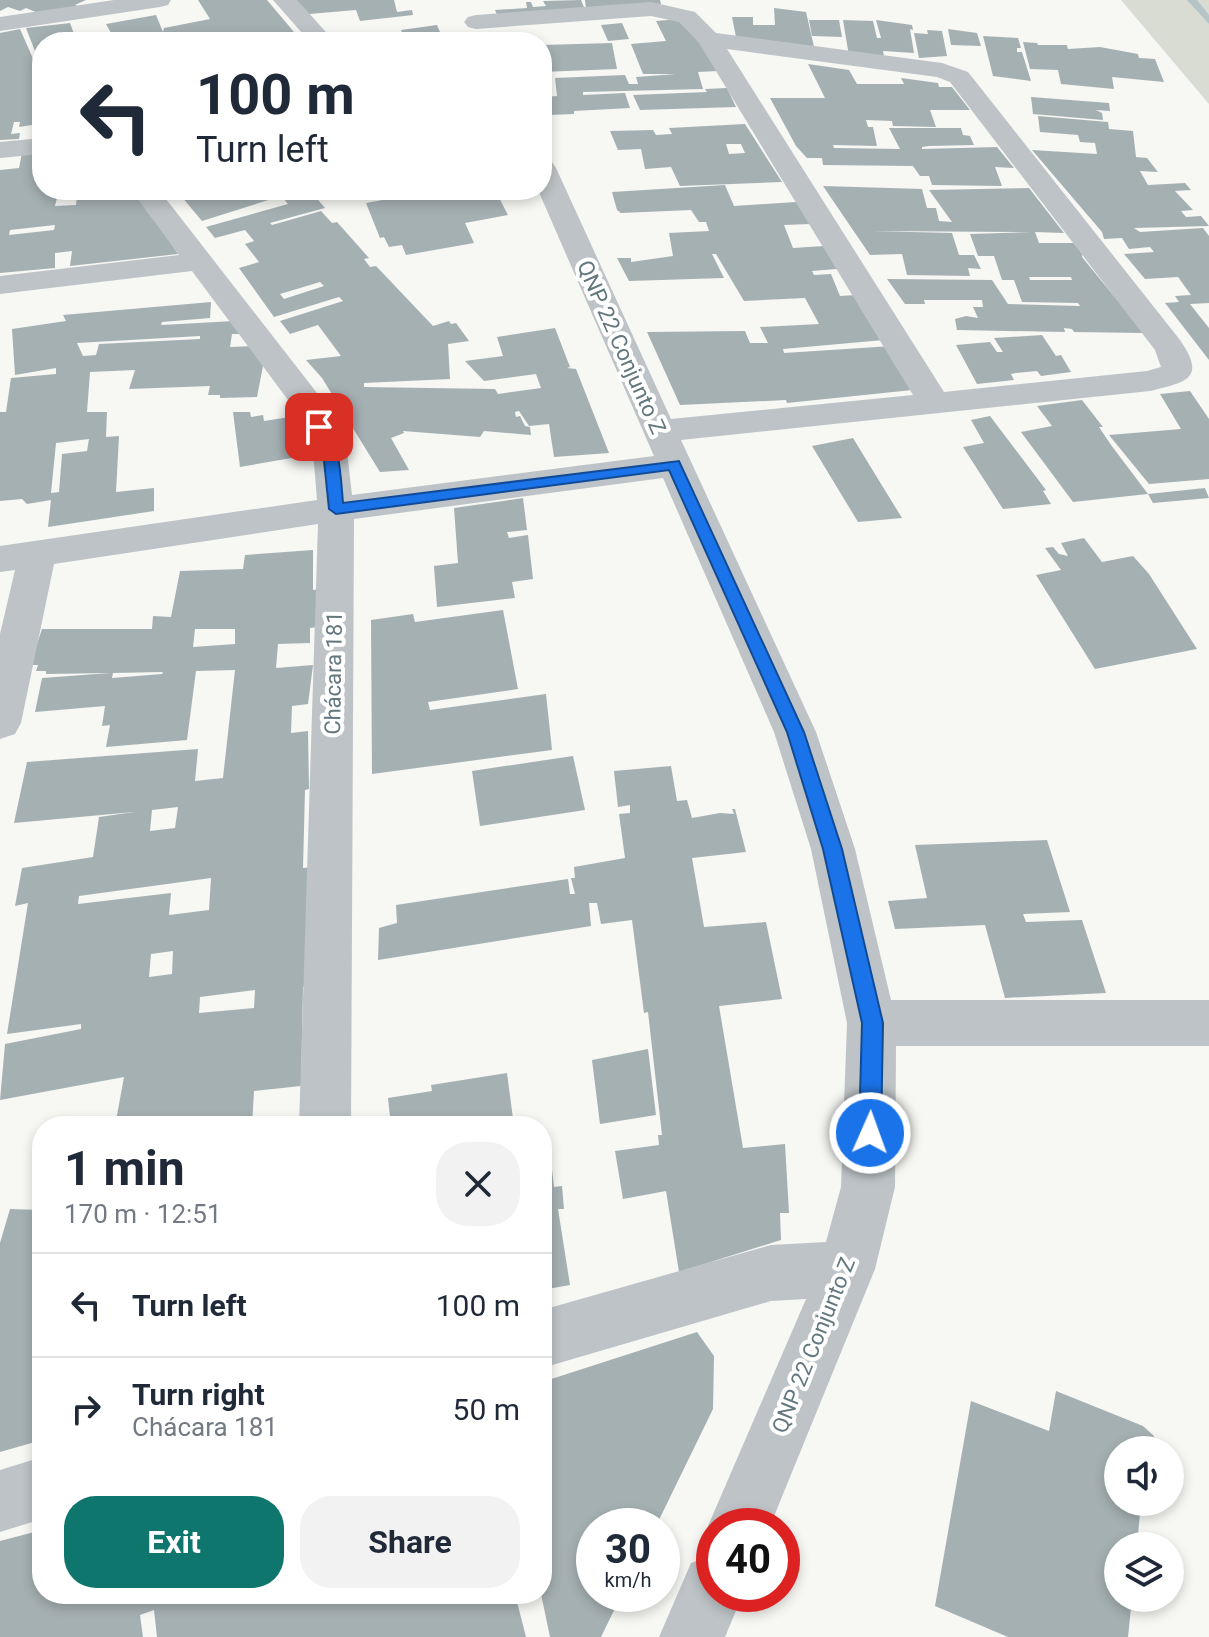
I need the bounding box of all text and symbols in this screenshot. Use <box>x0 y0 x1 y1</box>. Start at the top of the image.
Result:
text: 100 m <box>196 62 355 128</box>
icon: left <box>64 64 168 168</box>
text: Turn left <box>196 129 329 171</box>
street label: QNP 22 Conjunto Z <box>572 257 671 438</box>
pin <box>285 393 353 461</box>
icon: arrive <box>297 405 341 449</box>
street label: Chácara 181 <box>320 611 347 735</box>
position arrow <box>828 1091 912 1175</box>
text: 1 min <box>64 1140 185 1197</box>
button: close <box>436 1142 520 1226</box>
text: 170 m · 12:51 <box>64 1199 222 1229</box>
street label: QNP 22 Conjunto Z <box>767 1254 860 1437</box>
icon: left <box>64 1283 108 1327</box>
text: Turn left <box>132 1288 247 1323</box>
text: 100 m <box>436 1288 520 1323</box>
text: Turn right <box>132 1377 265 1412</box>
icon: right <box>64 1387 108 1431</box>
text: 50 m <box>453 1392 520 1427</box>
text: Chácara 181 <box>132 1412 278 1442</box>
map controls <box>1104 1436 1184 1612</box>
button: sound <box>1104 1436 1184 1516</box>
button: Exit <box>64 1496 284 1588</box>
button: Share <box>300 1496 520 1588</box>
speed limit sign: 40 <box>696 1508 800 1612</box>
text: 30 <box>605 1526 651 1573</box>
button: layers <box>1104 1532 1184 1612</box>
text: km/h <box>605 1568 651 1592</box>

